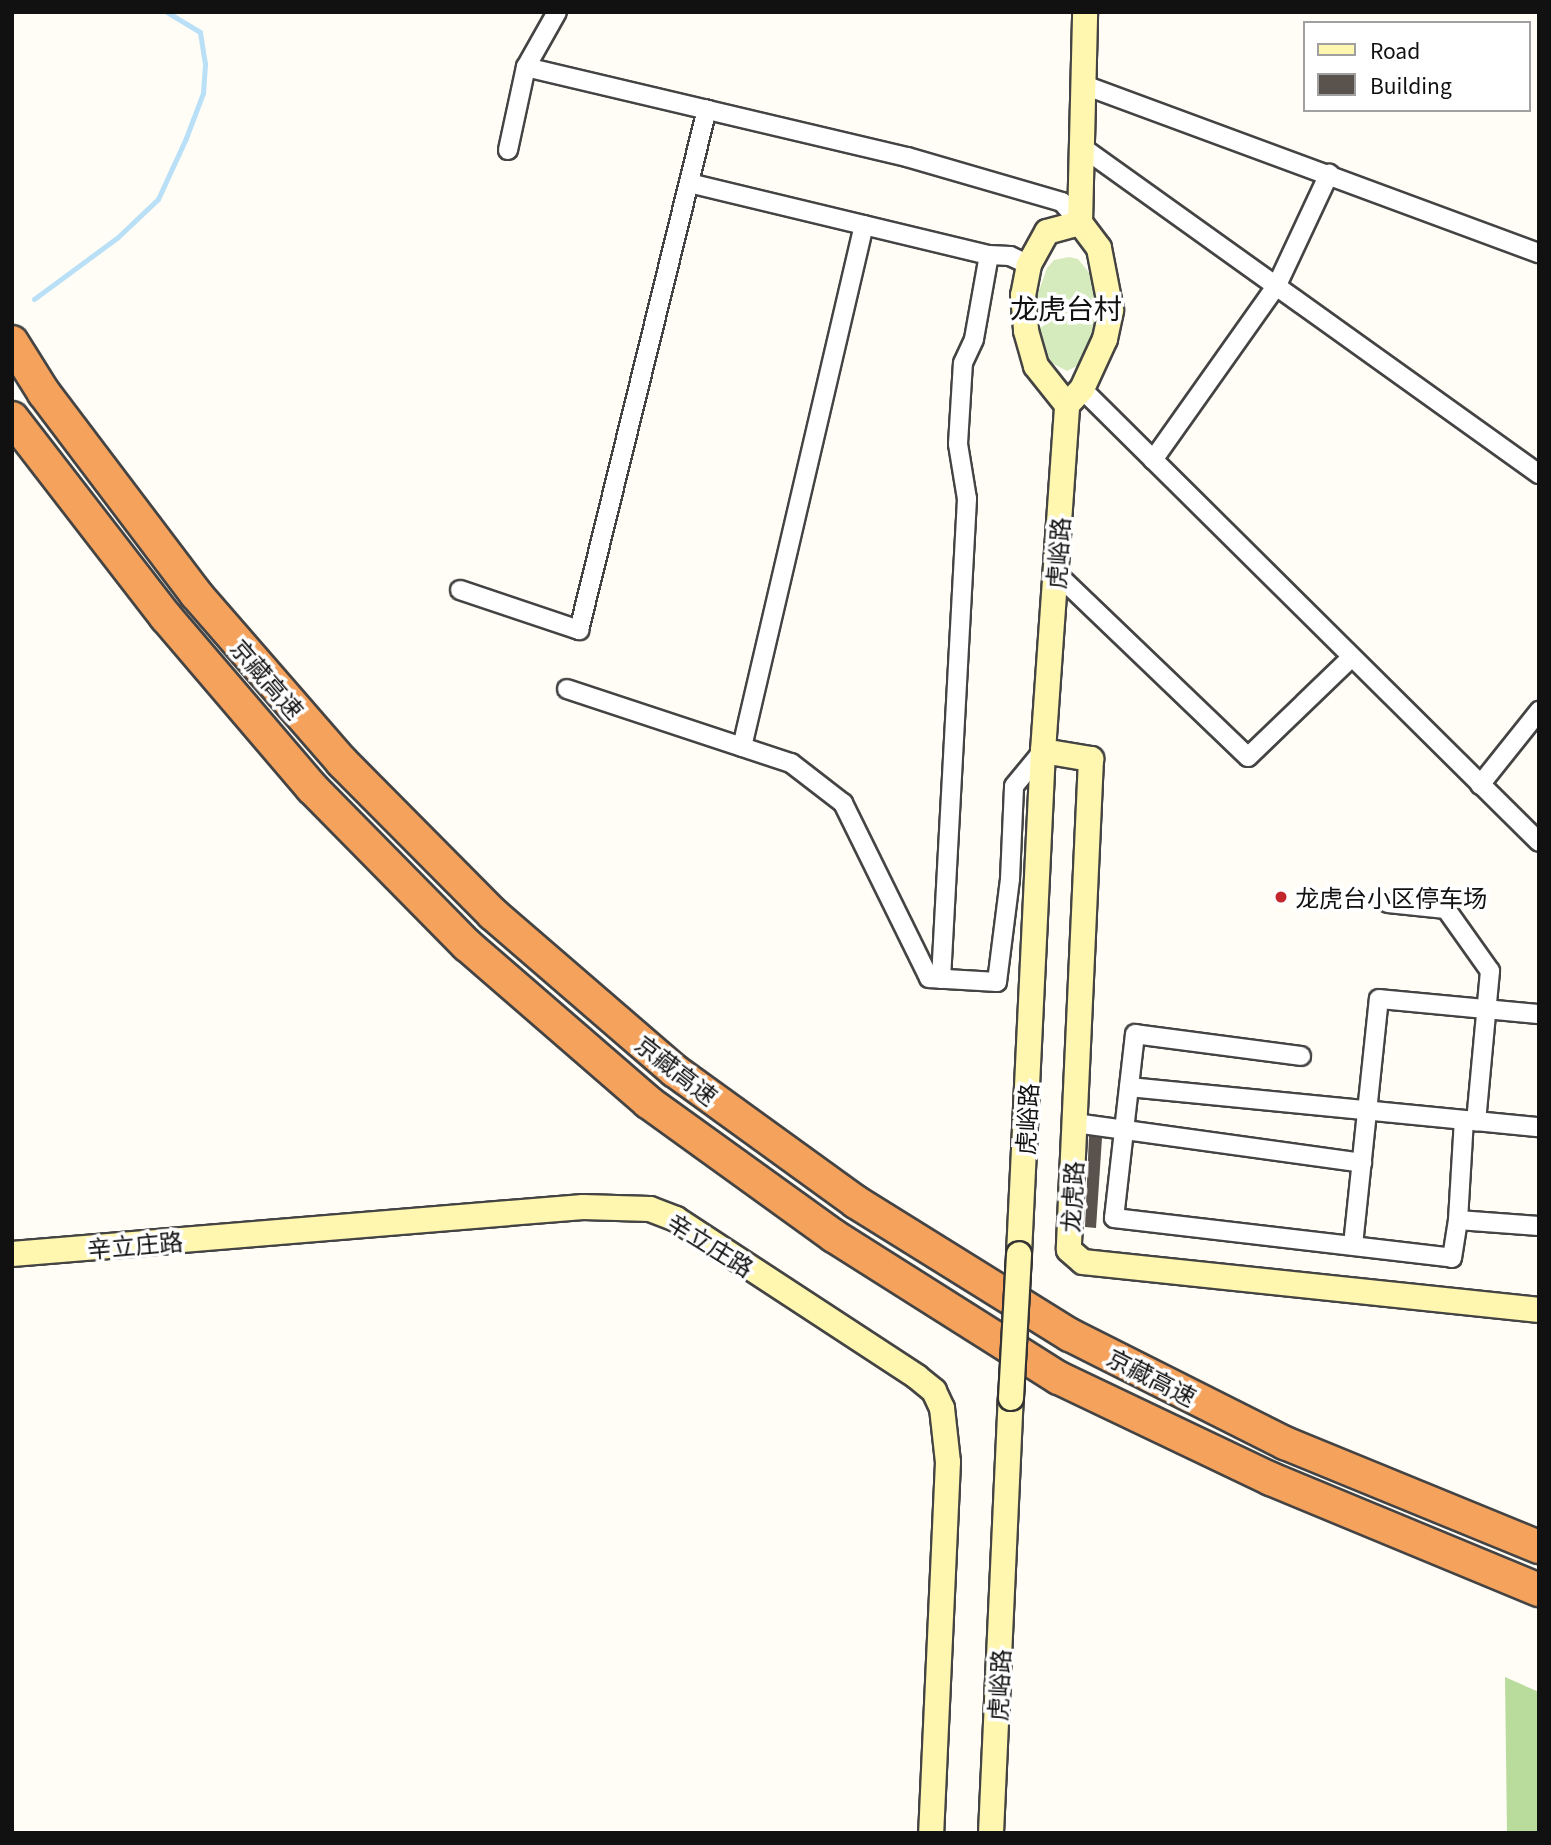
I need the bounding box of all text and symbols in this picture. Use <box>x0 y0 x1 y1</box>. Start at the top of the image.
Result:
legend <box>1302 21 1530 112</box>
text: Road <box>1370 35 1420 65</box>
text: Building <box>1370 70 1452 100</box>
district label: 龙虎台村 <box>1010 290 1122 324</box>
street label: 虎峪路 <box>1040 516 1074 590</box>
street label: 京藏高速 <box>226 632 310 724</box>
place label: 龙虎台小区停车场 <box>1295 883 1487 911</box>
marker: 龙虎台小区停车场 <box>1273 889 1289 905</box>
street label: 京藏高速 <box>630 1028 724 1110</box>
street label: 虎峪路 <box>1010 1082 1042 1156</box>
street label: 龙虎路 <box>1055 1160 1087 1234</box>
street label: 辛立庄路 <box>663 1206 759 1282</box>
street label: 辛立庄路 <box>86 1225 184 1263</box>
street label: 京藏高速 <box>1103 1341 1201 1411</box>
street label: 虎峪路 <box>982 1648 1014 1722</box>

